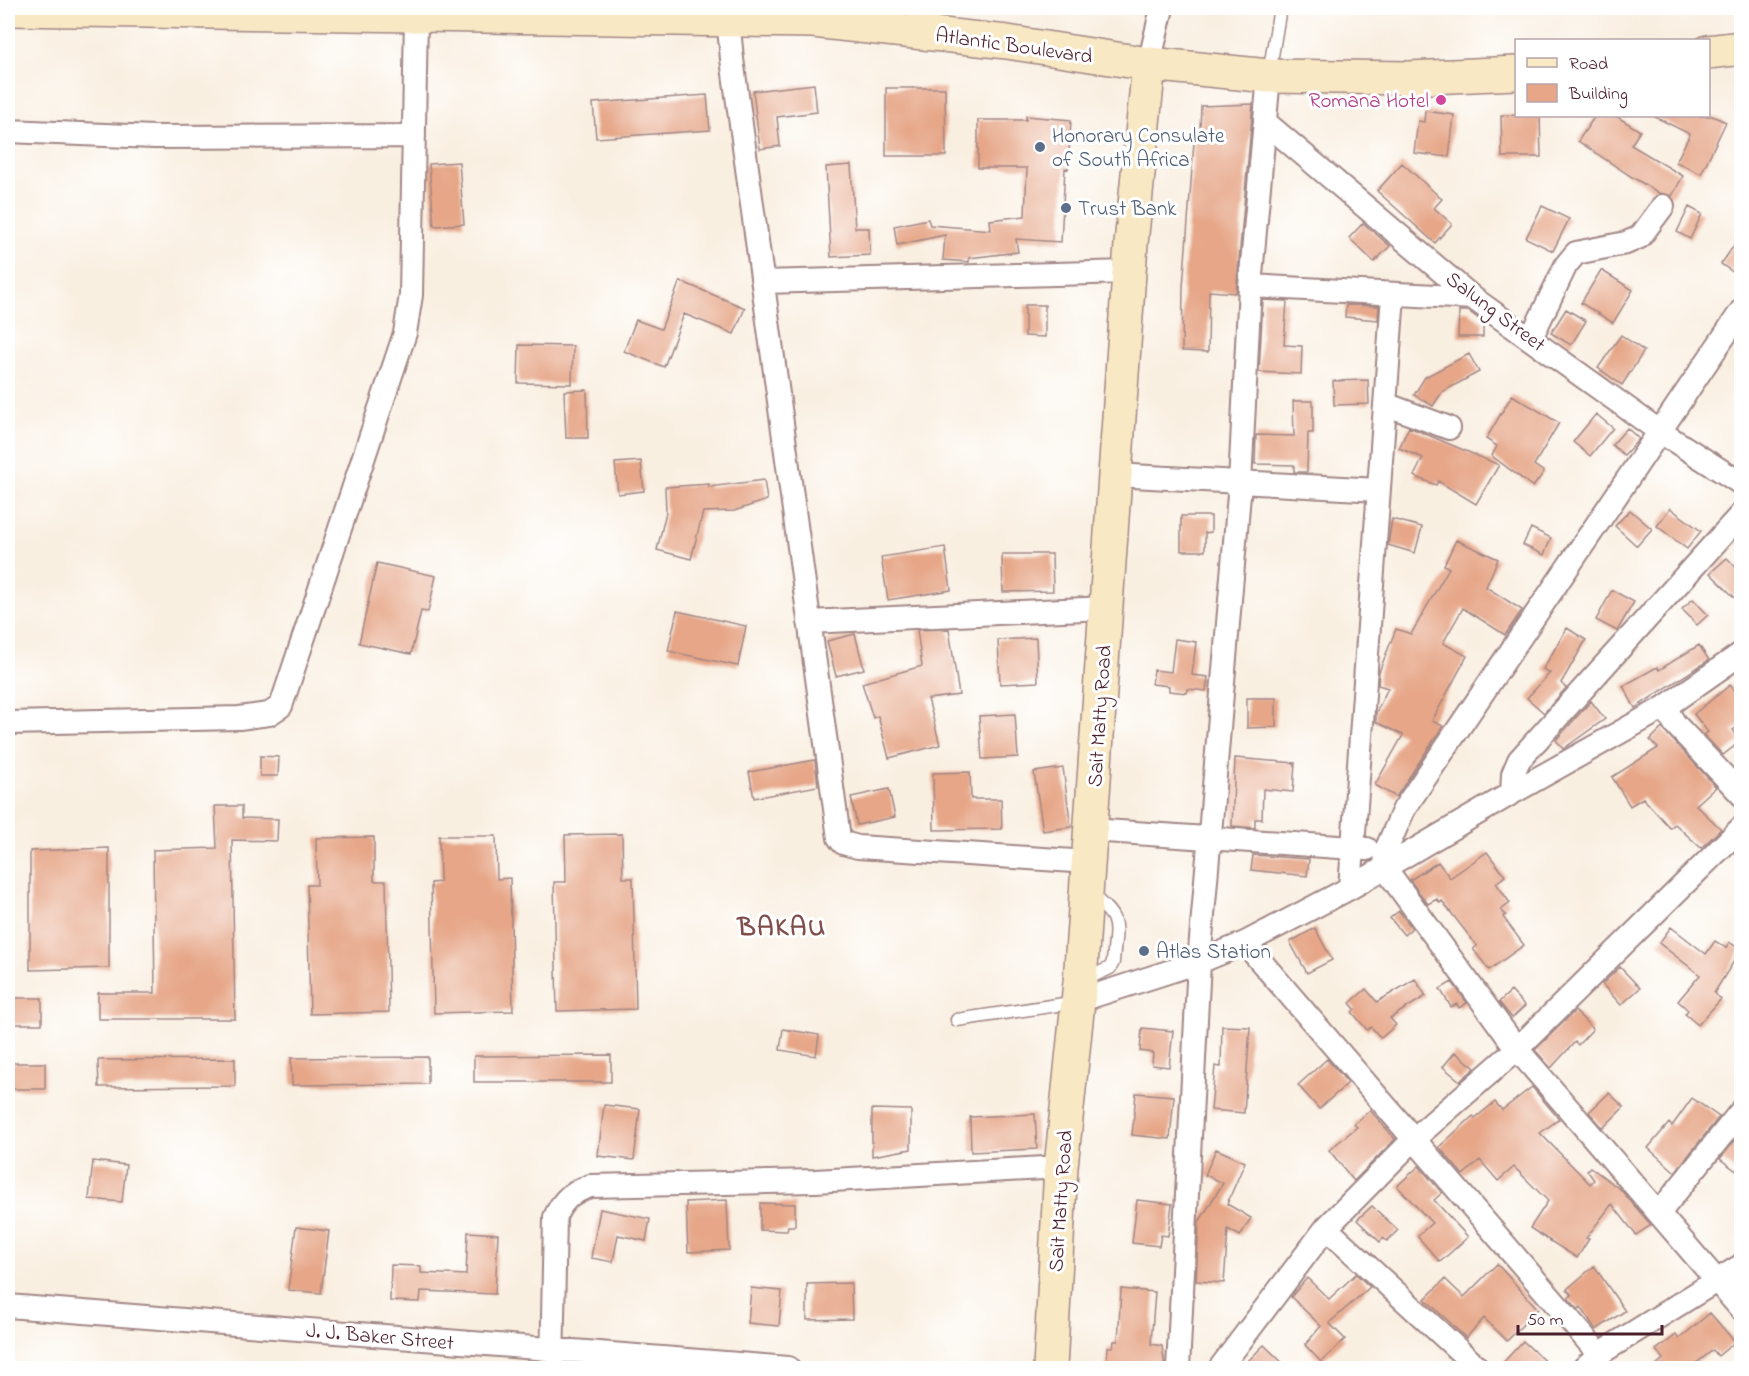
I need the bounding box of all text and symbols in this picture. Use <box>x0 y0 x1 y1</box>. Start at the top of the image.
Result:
street label: Atlantic Boulevard <box>933 21 1094 73</box>
legend <box>1515 39 1710 117</box>
text: Road <box>1569 52 1608 78</box>
text: Building <box>1568 82 1628 109</box>
place label: Romana Hotel <box>1309 87 1429 117</box>
marker: Romana Hotel <box>1434 93 1448 107</box>
place label: Honorary Consulate of South Africa <box>1052 122 1225 176</box>
marker: Honorary Consulate of South Africa <box>1033 140 1047 154</box>
place label: Trust Bank <box>1078 195 1177 225</box>
marker: Trust Bank <box>1059 201 1073 215</box>
street label: Salung Street <box>1437 265 1551 362</box>
street label: Sait Matty Road <box>1081 644 1123 788</box>
district label: BAKAU <box>735 909 827 948</box>
place label: Atlas Station <box>1156 938 1271 968</box>
marker: Atlas Station <box>1137 944 1151 958</box>
street label: Sait Matty Road <box>1042 1129 1084 1273</box>
scale bar <box>1518 1298 1662 1336</box>
text: 50 m <box>1527 1308 1564 1334</box>
street label: J. J. Baker Street <box>305 1317 455 1359</box>

